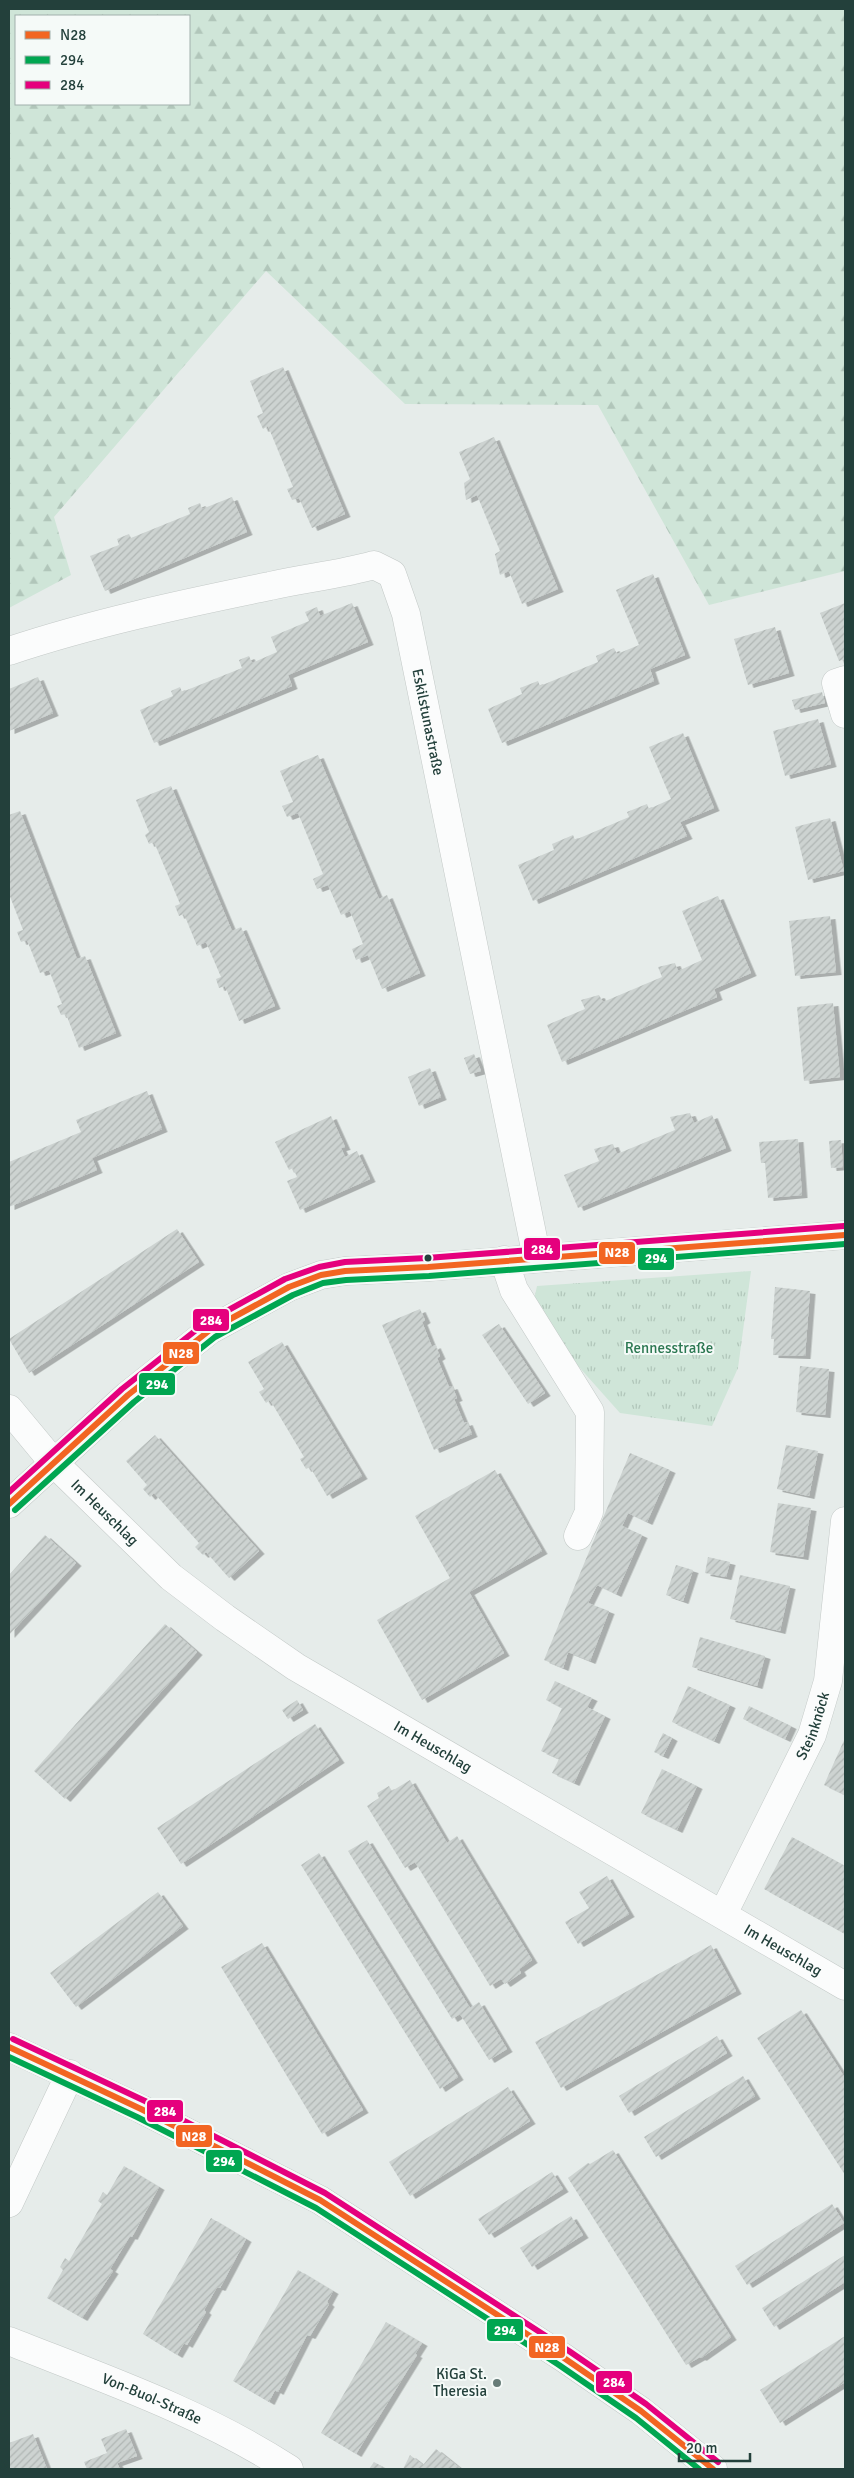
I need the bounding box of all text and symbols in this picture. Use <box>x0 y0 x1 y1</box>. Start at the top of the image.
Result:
legend <box>15 15 190 105</box>
text: N28 <box>60 26 86 44</box>
text: 294 <box>60 51 84 69</box>
text: 284 <box>60 76 84 94</box>
street label: Eskilstunastraße <box>408 667 448 777</box>
line badge: 284 <box>523 1237 561 1261</box>
text: 284 <box>531 1241 554 1258</box>
line badge: N28 <box>598 1241 636 1265</box>
text: N28 <box>605 1244 630 1261</box>
line badge: 294 <box>637 1247 675 1271</box>
text: 294 <box>645 1250 668 1267</box>
unlabelled marker <box>423 1253 433 1263</box>
line badge: 284 <box>192 1308 230 1332</box>
text: 284 <box>200 1312 223 1329</box>
park label: Rennesstraße <box>625 1339 713 1357</box>
line badge: N28 <box>162 1341 200 1365</box>
text: N28 <box>169 1345 194 1362</box>
line badge: 294 <box>138 1372 176 1396</box>
text: 294 <box>146 1376 169 1393</box>
street label: Im Heuschlag <box>67 1475 142 1549</box>
street label: Steinknöck <box>792 1689 833 1763</box>
street label: Im Heuschlag <box>391 1717 475 1776</box>
street label: Im Heuschlag <box>741 1920 825 1980</box>
line badge: 284 <box>146 2099 184 2123</box>
text: 284 <box>154 2103 177 2120</box>
line badge: N28 <box>175 2124 213 2148</box>
text: N28 <box>182 2128 207 2145</box>
line badge: 294 <box>205 2149 243 2173</box>
text: 294 <box>213 2153 236 2170</box>
line badge: 294 <box>486 2318 524 2342</box>
text: 294 <box>494 2322 517 2339</box>
line badge: N28 <box>528 2335 566 2359</box>
text: N28 <box>535 2339 560 2356</box>
place label: KiGa St. Theresia <box>433 2365 487 2400</box>
street label: Von-Buol-Straße <box>99 2369 205 2428</box>
line badge: 284 <box>595 2370 633 2394</box>
text: 284 <box>603 2374 626 2391</box>
marker: KiGa St. Theresia <box>491 2377 503 2389</box>
scale bar <box>679 2430 750 2462</box>
text: 20 m <box>686 2439 717 2457</box>

